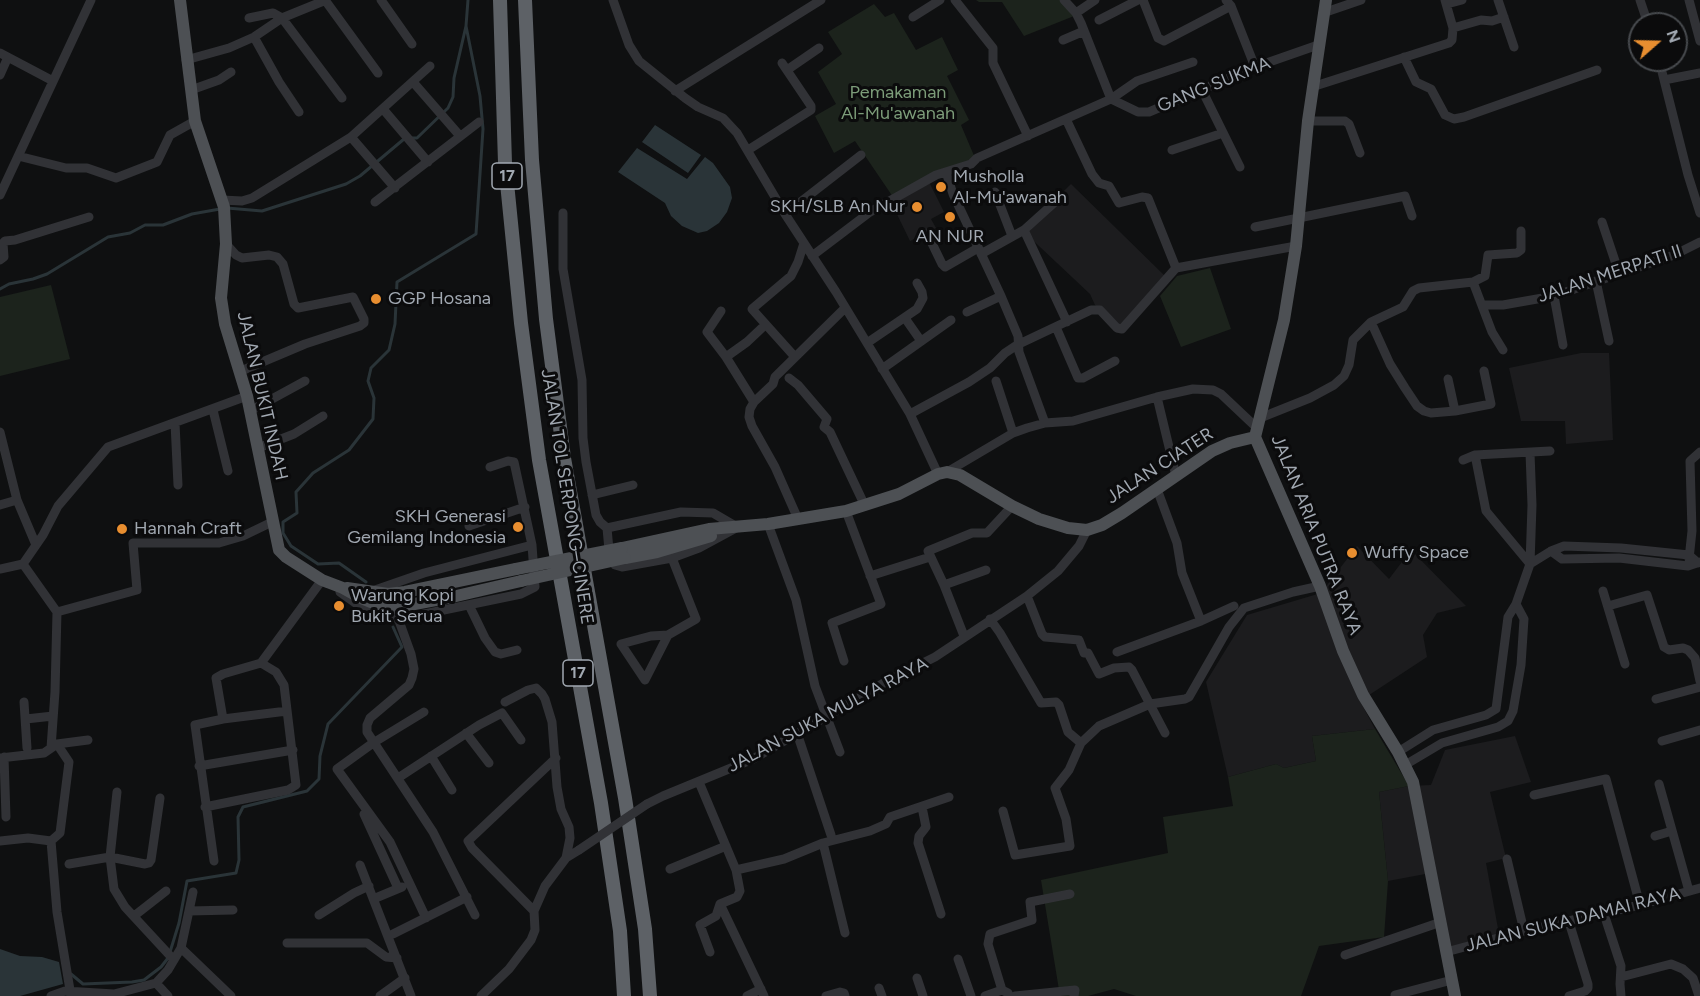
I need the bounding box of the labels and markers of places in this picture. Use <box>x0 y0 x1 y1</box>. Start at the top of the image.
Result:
place label: Musholla Al-Mu'awanah <box>953 166 1067 208</box>
marker: Musholla Al-Mu'awanah <box>934 180 948 194</box>
place label: SKH/SLB An Nur <box>770 196 905 218</box>
marker: SKH/SLB An Nur <box>910 200 924 214</box>
marker: AN NUR <box>943 210 957 224</box>
place label: AN NUR <box>916 226 984 248</box>
place label: GGP Hosana <box>388 288 491 310</box>
marker: GGP Hosana <box>369 292 383 306</box>
place label: SKH Generasi Gemilang Indonesia <box>347 506 506 548</box>
place label: Hannah Craft <box>134 518 242 540</box>
marker: SKH Generasi Gemilang Indonesia <box>511 520 525 534</box>
marker: Hannah Craft <box>115 522 129 536</box>
place label: Wuffy Space <box>1364 542 1469 564</box>
marker: Wuffy Space <box>1345 546 1359 560</box>
place label: Warung Kopi Bukit Serua <box>351 585 454 628</box>
marker: Warung Kopi Bukit Serua <box>332 599 346 613</box>

